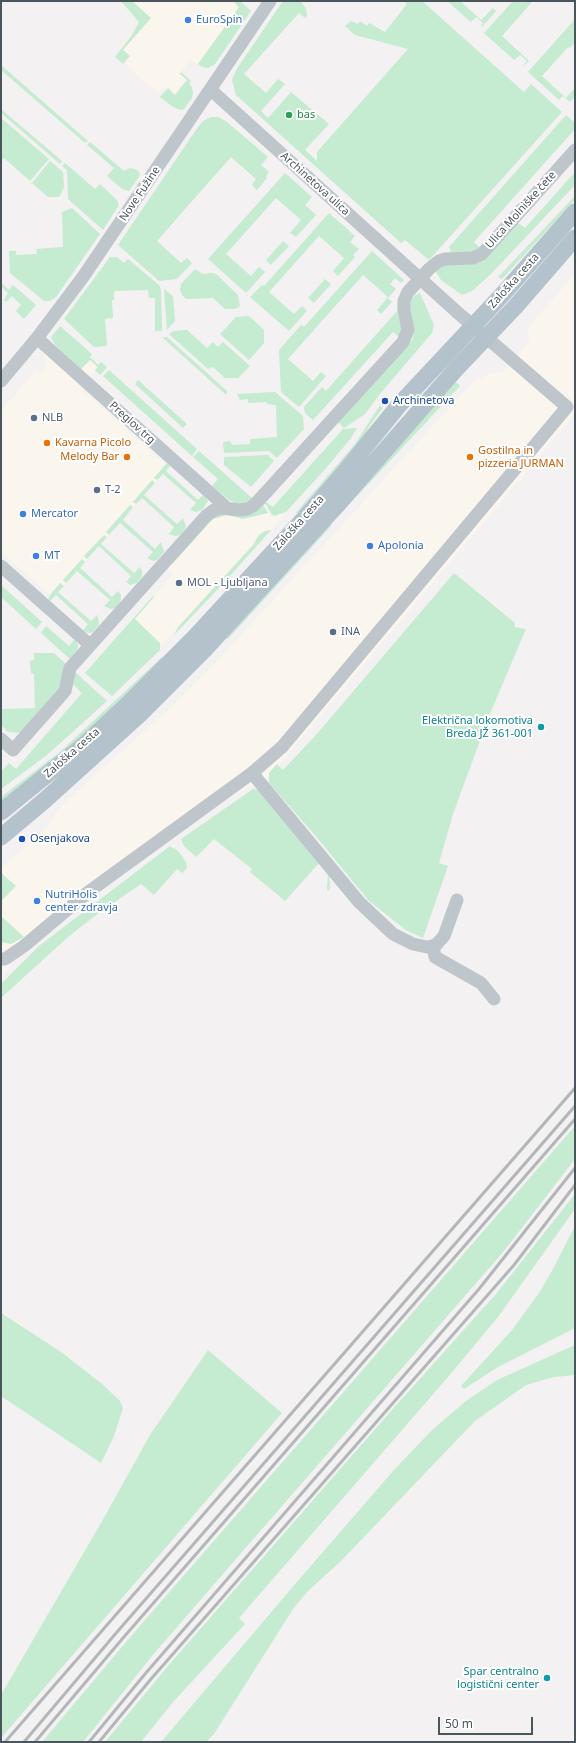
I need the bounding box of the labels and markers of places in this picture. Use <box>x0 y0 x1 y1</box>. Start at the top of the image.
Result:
place label: EuroSpin <box>196 13 242 27</box>
marker: EuroSpin <box>183 15 193 25</box>
place label: bas <box>297 108 315 122</box>
marker: bas <box>284 110 294 120</box>
place label: Archinetova <box>393 394 454 408</box>
marker: Archinetova <box>380 396 390 406</box>
place label: NLB <box>42 411 63 425</box>
marker: NLB <box>29 413 39 423</box>
place label: Kavarna Picolo <box>55 436 131 450</box>
marker: Kavarna Picolo <box>42 438 52 448</box>
place label: Gostilna in pizzeria JURMAN <box>478 444 564 470</box>
place label: Melody Bar <box>60 450 119 464</box>
marker: Melody Bar <box>122 452 132 462</box>
marker: Gostilna in pizzeria JURMAN <box>465 452 475 462</box>
place label: T-2 <box>105 483 121 497</box>
marker: T-2 <box>92 485 102 495</box>
place label: Mercator <box>31 507 78 521</box>
marker: Mercator <box>18 509 28 519</box>
place label: Apolonia <box>378 539 424 553</box>
marker: Apolonia <box>365 541 375 551</box>
place label: MT <box>44 549 60 563</box>
marker: MT <box>31 551 41 561</box>
place label: MOL - Ljubljana <box>187 576 268 590</box>
marker: MOL - Ljubljana <box>174 578 184 588</box>
place label: INA <box>341 625 360 639</box>
marker: INA <box>328 627 338 637</box>
place label: Električna lokomotiva Breda JŽ 361-001 <box>422 714 533 740</box>
marker: Električna lokomotiva Breda JŽ 361-001 <box>536 722 546 732</box>
place label: Osenjakova <box>30 832 90 846</box>
marker: Osenjakova <box>17 834 27 844</box>
place label: NutriHolis center zdravja <box>45 888 118 914</box>
marker: NutriHolis center zdravja <box>32 896 42 906</box>
place label: Spar centralno logistični center <box>457 1665 539 1691</box>
marker: Spar centralno logistični center <box>542 1673 552 1683</box>

